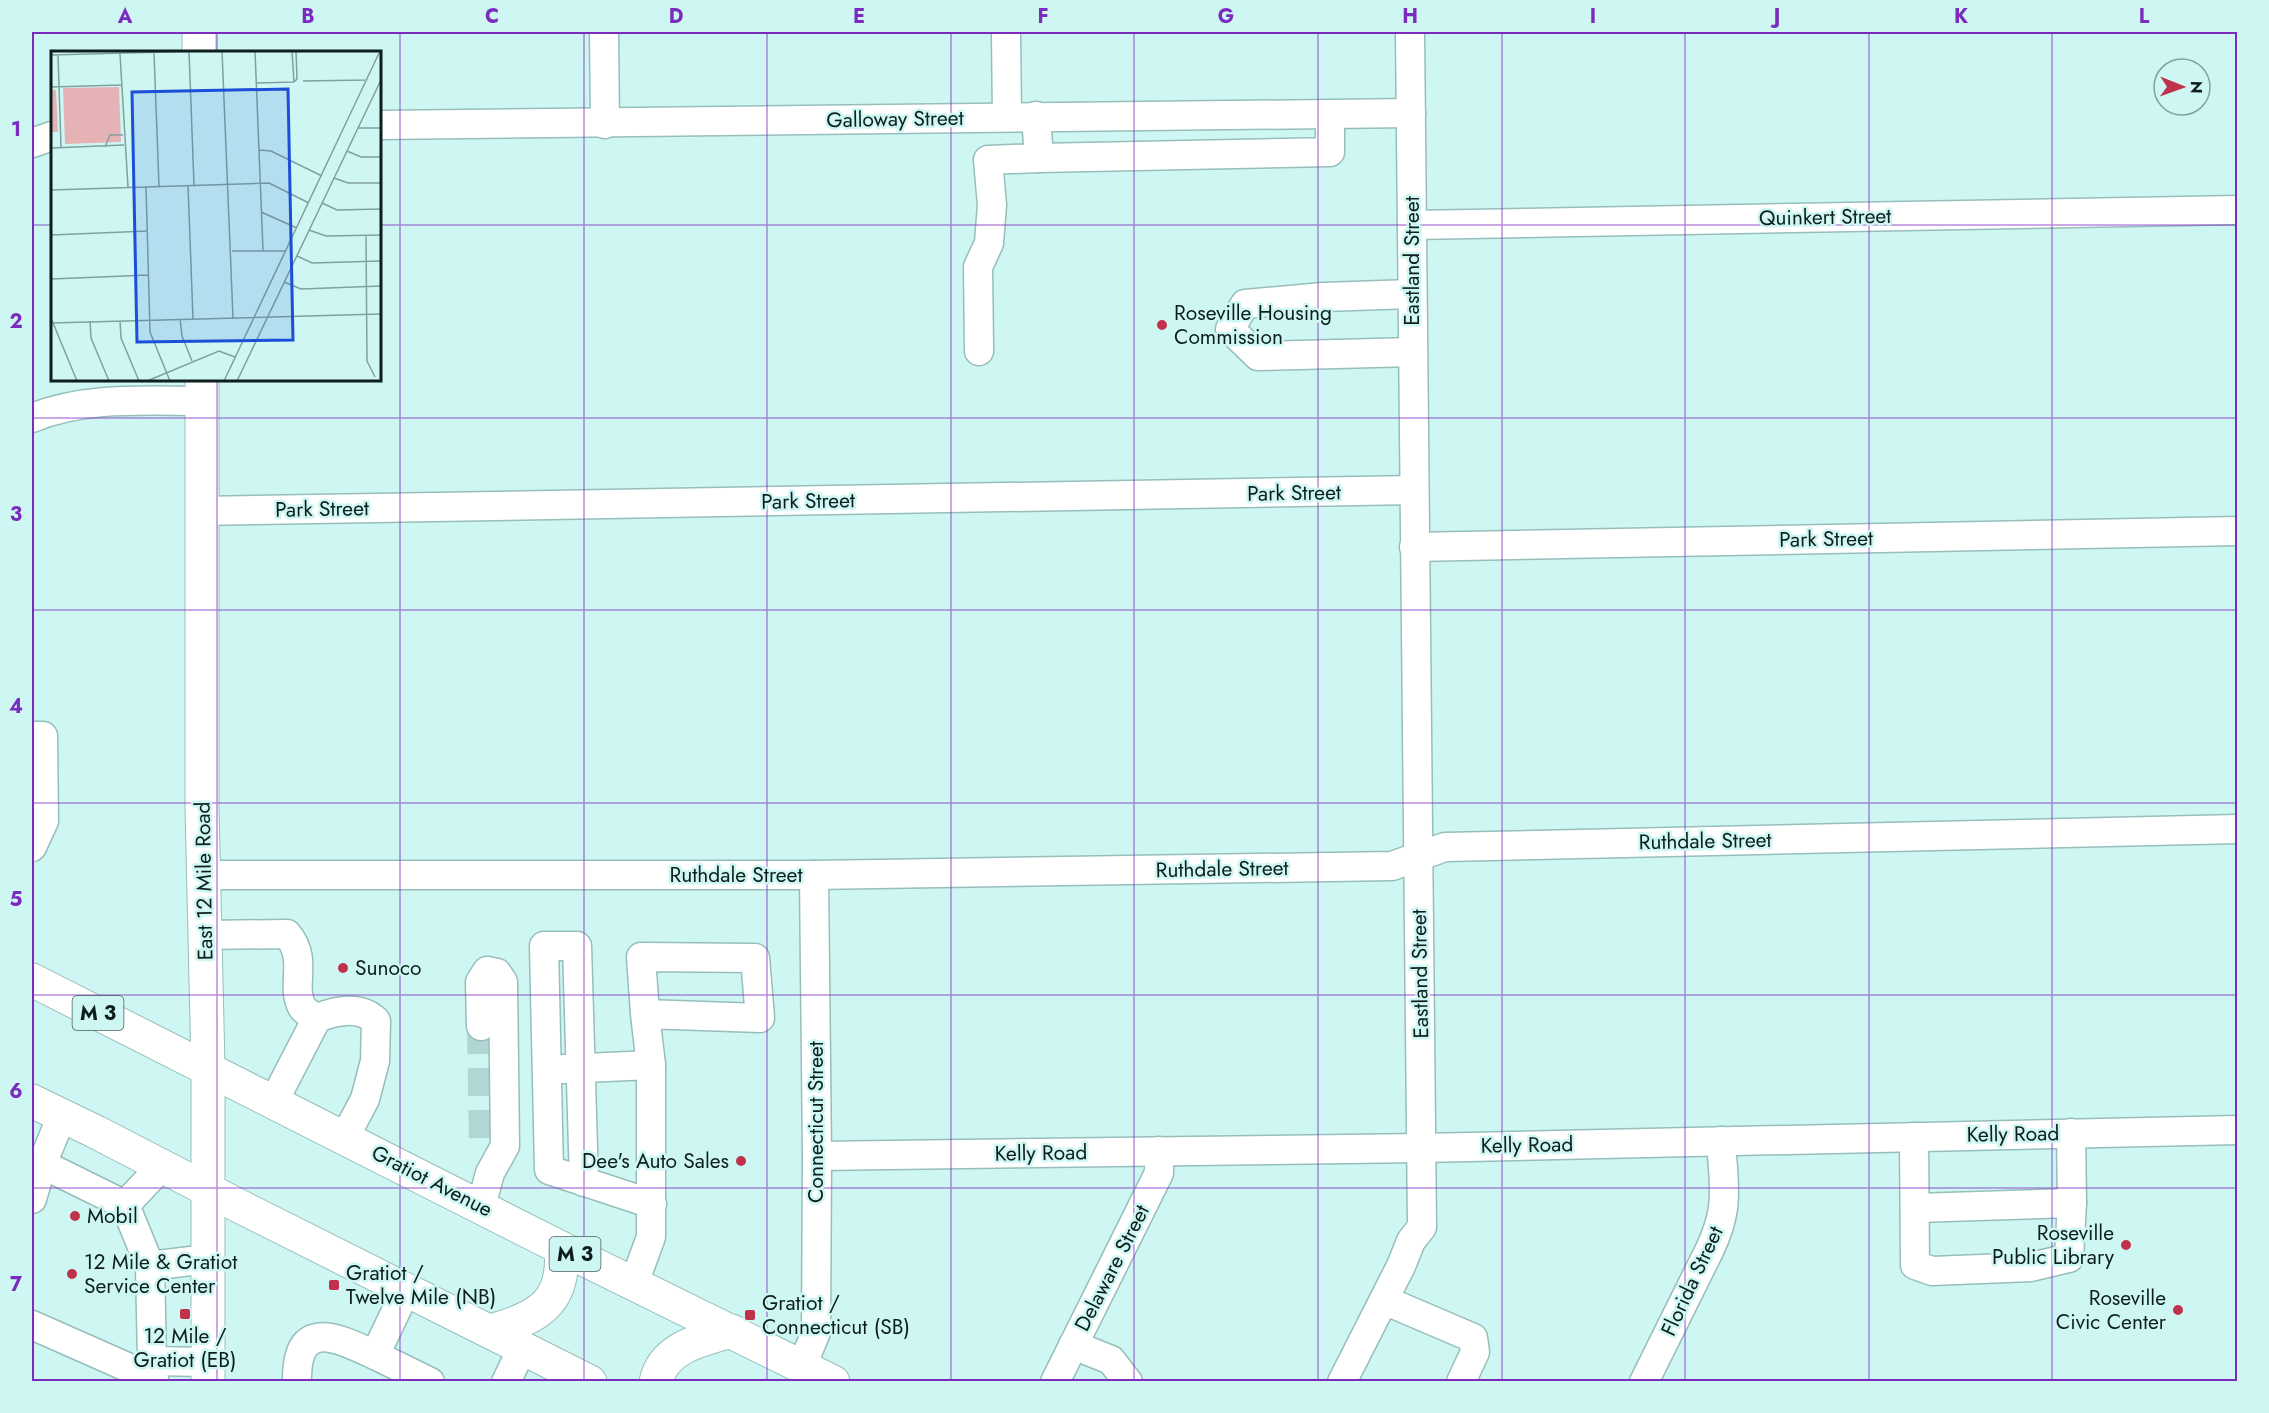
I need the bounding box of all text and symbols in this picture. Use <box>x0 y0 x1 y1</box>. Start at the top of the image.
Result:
text: A <box>117 2 133 31</box>
text: B <box>301 2 315 31</box>
text: C <box>485 2 499 31</box>
text: D <box>669 2 683 31</box>
text: E <box>853 2 865 31</box>
text: F <box>1037 2 1049 31</box>
text: G <box>1218 2 1234 31</box>
text: H <box>1402 2 1418 31</box>
text: I <box>1590 2 1596 31</box>
text: J <box>1770 2 1780 31</box>
text: K <box>1954 2 1968 31</box>
text: L <box>2139 2 2150 31</box>
inset map <box>51 51 381 381</box>
north arrow <box>2152 57 2212 117</box>
text: N <box>2185 81 2208 94</box>
street label: Galloway Street <box>826 103 964 135</box>
text: 1 <box>11 115 21 144</box>
street label: Eastland Street <box>1397 196 1427 326</box>
street label: Quinkert Street <box>1758 201 1892 233</box>
place label: Roseville Housing Commission <box>1174 298 1332 352</box>
text: 2 <box>9 307 23 336</box>
marker: Roseville Housing Commission <box>1155 318 1169 332</box>
street label: Park Street <box>1247 477 1341 509</box>
street label: Park Street <box>761 485 855 517</box>
street label: Park Street <box>275 493 369 525</box>
text: 3 <box>10 500 22 529</box>
street label: Park Street <box>1779 523 1873 555</box>
text: 4 <box>9 692 23 721</box>
street label: East 12 Mile Road <box>188 801 220 961</box>
street label: Ruthdale Street <box>1638 825 1772 857</box>
street label: Ruthdale Street <box>1155 853 1289 885</box>
street label: Ruthdale Street <box>670 860 802 890</box>
text: 5 <box>10 885 23 914</box>
street label: Eastland Street <box>1404 909 1436 1039</box>
place label: Sunoco <box>355 953 422 983</box>
marker: Sunoco <box>336 961 350 975</box>
road number: M 3 <box>72 996 124 1030</box>
street label: Connecticut Street <box>801 1041 831 1203</box>
text: 6 <box>9 1077 23 1106</box>
street label: Kelly Road <box>1966 1118 2060 1150</box>
street label: Kelly Road <box>1480 1129 1574 1161</box>
street label: Kelly Road <box>994 1137 1088 1169</box>
street label: Gratiot Avenue <box>366 1138 498 1224</box>
place label: Dee's Auto Sales <box>582 1146 729 1176</box>
marker: Dee's Auto Sales <box>734 1154 748 1168</box>
street label: Delaware Street <box>1067 1200 1157 1336</box>
place label: Mobil <box>87 1201 138 1231</box>
marker: Mobil <box>68 1209 82 1223</box>
place label: Roseville Public Library <box>1992 1218 2115 1272</box>
street label: Florida Street <box>1653 1221 1731 1341</box>
road number: M 3 <box>550 1237 600 1271</box>
marker: Roseville Public Library <box>2119 1238 2133 1252</box>
place label: 12 Mile & Gratiot Service Center <box>84 1247 237 1301</box>
place label: Gratiot / Twelve Mile (NB) <box>346 1258 496 1312</box>
marker: 12 Mile & Gratiot Service Center <box>65 1267 79 1281</box>
text: 7 <box>10 1270 23 1299</box>
marker: Gratiot / Twelve Mile (NB) <box>327 1278 341 1292</box>
place label: Roseville Civic Center <box>2056 1283 2167 1337</box>
place label: Gratiot / Connecticut (SB) <box>762 1288 910 1342</box>
marker: Roseville Civic Center <box>2171 1303 2185 1317</box>
marker: 12 Mile / Gratiot (EB) <box>178 1307 192 1321</box>
marker: Gratiot / Connecticut (SB) <box>743 1308 757 1322</box>
place label: 12 Mile / Gratiot (EB) <box>133 1321 237 1375</box>

